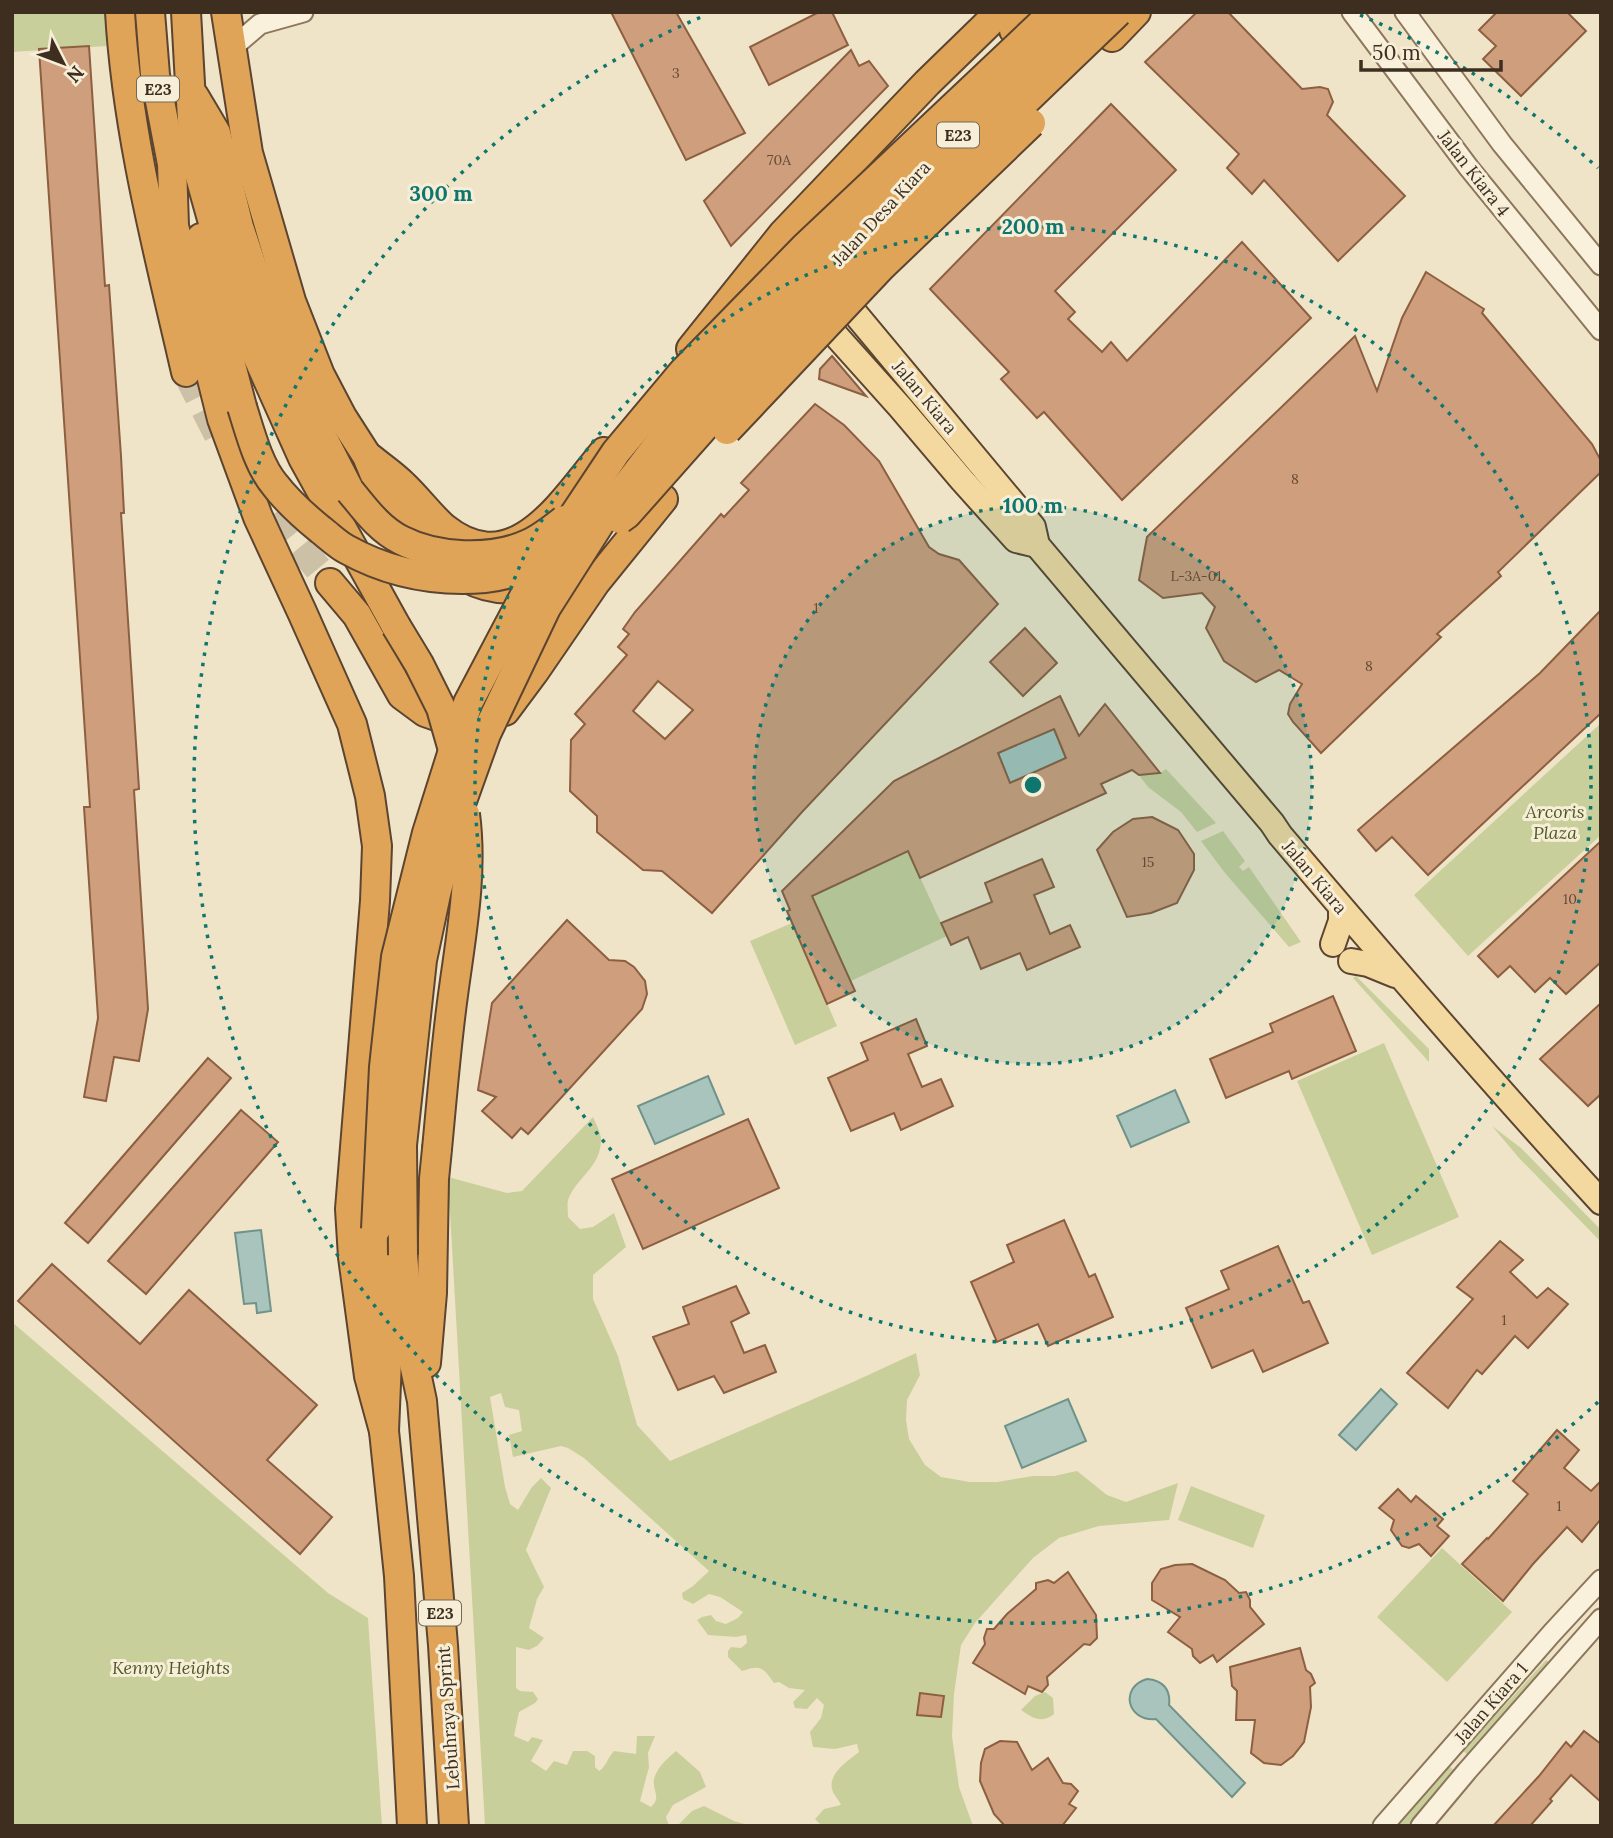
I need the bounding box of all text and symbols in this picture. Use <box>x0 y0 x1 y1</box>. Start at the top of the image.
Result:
north arrow <box>28 28 98 98</box>
scale bar <box>1361 28 1501 72</box>
text: 50 m <box>1372 39 1421 66</box>
text: N <box>62 61 89 88</box>
house number: 3 <box>672 64 680 82</box>
road number: E23 <box>137 76 179 102</box>
road number: E23 <box>937 122 979 148</box>
street label: Jalan Kiara 4 <box>1432 124 1515 221</box>
house number: 70A <box>767 151 791 169</box>
street label: Jalan Desa Kiara <box>826 156 935 271</box>
text: 300 m <box>409 180 473 207</box>
text: 200 m <box>1002 213 1064 240</box>
street label: Jalan Kiara <box>887 355 962 439</box>
house number: 8 <box>1291 470 1299 488</box>
text: 100 m <box>1003 492 1063 519</box>
house number: L-3A-01 <box>1171 567 1221 585</box>
house number: 1 <box>813 599 819 617</box>
house number: 8 <box>1365 657 1373 675</box>
centre of rings <box>1021 773 1045 797</box>
park label: Arcoris Plaza <box>1525 800 1584 844</box>
street label: Jalan Kiara <box>1277 835 1352 919</box>
house number: 15 <box>1142 853 1154 871</box>
house number: 10 <box>1563 890 1577 908</box>
house number: 1 <box>1501 1311 1507 1329</box>
house number: 1 <box>1556 1497 1562 1515</box>
road number: E23 <box>419 1600 461 1625</box>
street label: Lebuhraya Sprint <box>432 1645 464 1791</box>
park label: Kenny Heights <box>112 1656 230 1679</box>
street label: Jalan Kiara 1 <box>1449 1658 1533 1749</box>

